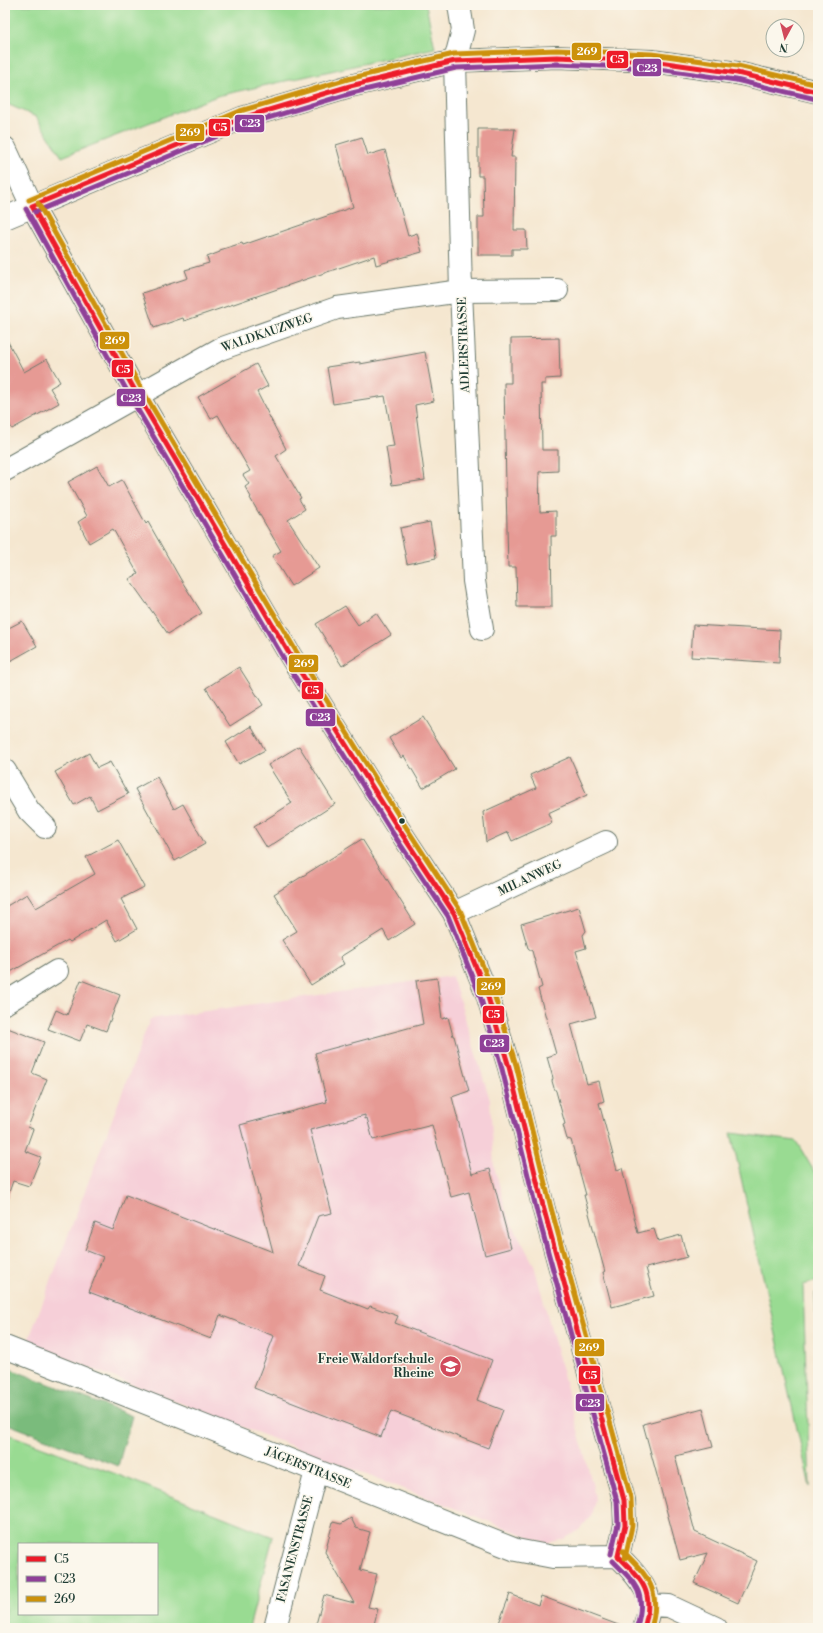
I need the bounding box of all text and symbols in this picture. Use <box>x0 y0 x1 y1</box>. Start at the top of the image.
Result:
north arrow <box>765 18 805 58</box>
text: N <box>778 39 789 54</box>
line badge: 269 <box>571 42 602 61</box>
text: 269 <box>577 45 597 59</box>
line badge: C5 <box>606 50 629 69</box>
text: C5 <box>610 53 624 67</box>
line badge: C23 <box>632 58 662 77</box>
text: C23 <box>636 62 658 76</box>
line badge: C23 <box>234 114 265 133</box>
text: C23 <box>239 117 261 131</box>
line badge: C5 <box>208 118 231 137</box>
text: C5 <box>213 121 227 135</box>
line badge: 269 <box>175 123 205 142</box>
text: 269 <box>180 126 200 140</box>
street label: ADLERSTRASSE <box>455 297 473 394</box>
street label: WALDKAUZWEG <box>219 310 315 356</box>
line badge: 269 <box>99 331 130 350</box>
text: 269 <box>105 334 125 348</box>
line badge: C5 <box>111 359 134 378</box>
text: C5 <box>116 363 130 377</box>
line badge: C23 <box>116 388 146 407</box>
text: C23 <box>120 392 142 406</box>
line badge: 269 <box>288 654 319 673</box>
text: 269 <box>294 657 314 671</box>
line badge: C5 <box>301 681 324 700</box>
text: C5 <box>305 684 319 698</box>
line badge: C23 <box>305 708 336 727</box>
text: C23 <box>309 711 331 725</box>
unlabelled marker <box>397 816 407 826</box>
street label: MILANWEG <box>496 857 564 899</box>
line badge: 269 <box>476 977 506 996</box>
text: 269 <box>481 980 501 994</box>
line badge: C5 <box>482 1005 505 1024</box>
text: C5 <box>486 1008 500 1022</box>
line badge: C23 <box>479 1034 510 1053</box>
text: C23 <box>483 1037 505 1051</box>
line badge: 269 <box>574 1338 605 1357</box>
text: 269 <box>579 1341 599 1355</box>
place label: Freie Waldorfschule Rheine <box>318 1352 435 1381</box>
school or university icon: Freie Waldorfschule Rheine <box>437 1353 463 1379</box>
line badge: C5 <box>578 1365 601 1385</box>
text: C5 <box>583 1369 597 1383</box>
line badge: C23 <box>575 1393 605 1412</box>
text: C23 <box>579 1397 601 1411</box>
street label: JÄGERSTRASSE <box>262 1443 354 1492</box>
street label: FASANENSTRASSE <box>274 1494 316 1604</box>
legend <box>18 1543 158 1615</box>
text: C5 <box>54 1552 69 1567</box>
text: C23 <box>54 1572 76 1587</box>
text: 269 <box>54 1592 75 1607</box>

